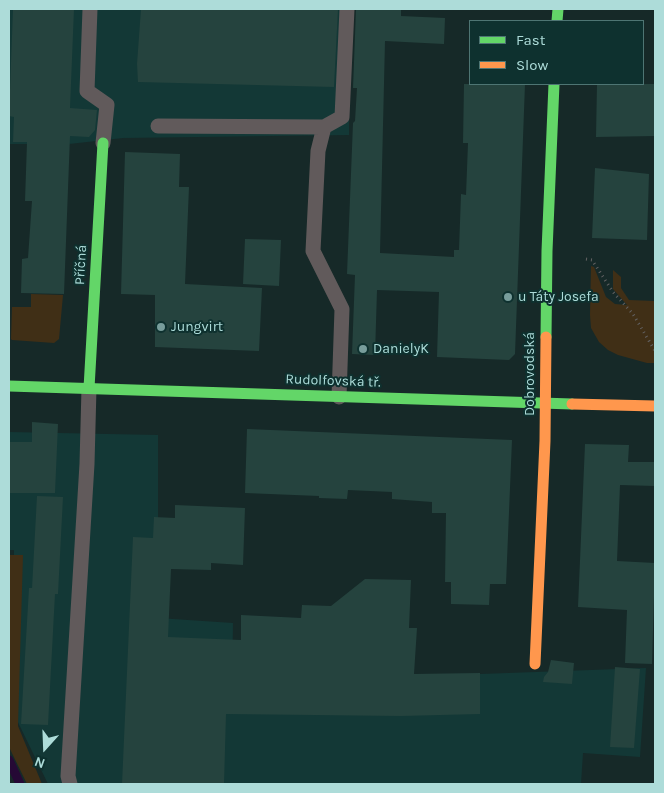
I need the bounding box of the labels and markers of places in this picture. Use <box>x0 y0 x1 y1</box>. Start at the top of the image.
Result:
place label: u Táty Josefa <box>518 289 599 305</box>
marker: u Táty Josefa <box>502 291 514 303</box>
place label: Jungvirt <box>171 319 223 335</box>
marker: Jungvirt <box>155 321 167 333</box>
place label: DanielyK <box>373 341 429 357</box>
marker: DanielyK <box>357 343 369 355</box>

